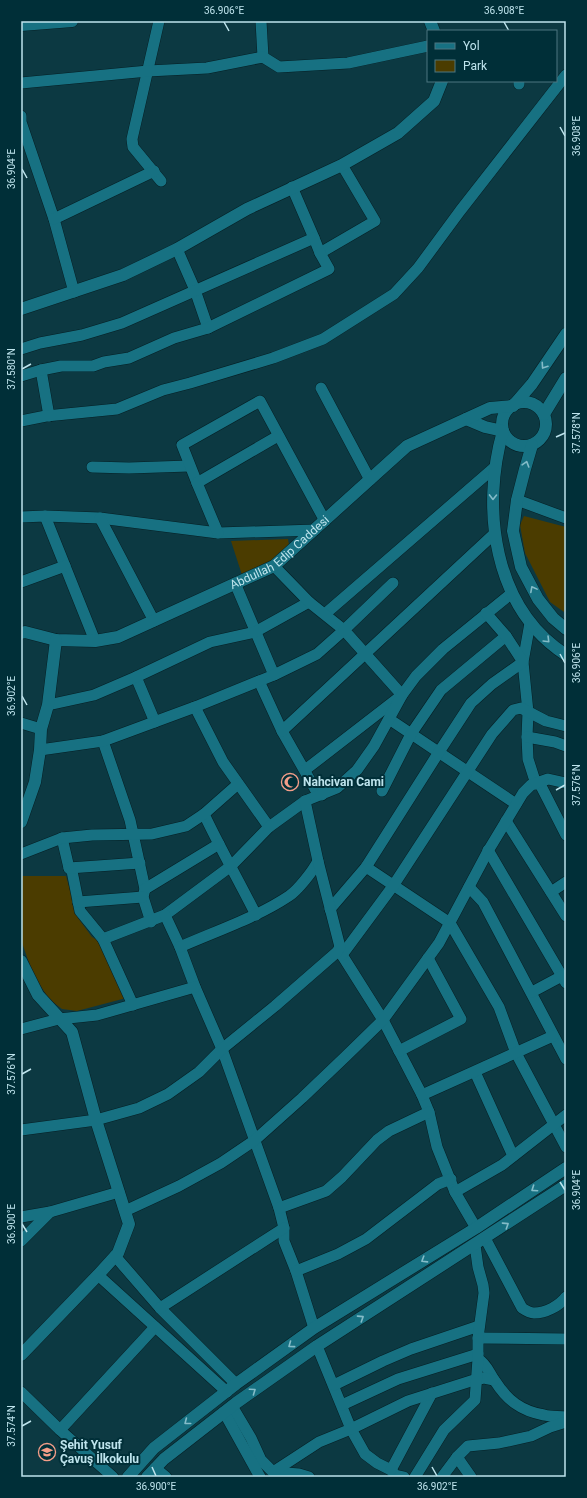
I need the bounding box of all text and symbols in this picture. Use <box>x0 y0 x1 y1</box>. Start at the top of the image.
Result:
text: 36.906°E <box>204 5 244 16</box>
text: 36.908°E <box>484 5 524 16</box>
legend <box>427 30 557 82</box>
text: Yol <box>463 39 480 53</box>
text: Park <box>463 59 488 73</box>
text: 36.908°E <box>571 116 582 156</box>
text: 36.904°E <box>6 149 17 189</box>
text: 37.580°N <box>6 348 17 390</box>
one-way arrow <box>542 362 549 369</box>
text: 37.578°N <box>571 412 582 454</box>
one-way arrow <box>521 461 530 468</box>
one-way arrow <box>489 494 498 500</box>
street label: Abdullah Edip Caddesi <box>228 513 332 592</box>
one-way arrow <box>530 586 537 593</box>
one-way arrow <box>542 635 550 643</box>
text: 36.906°E <box>571 643 582 683</box>
text: 36.902°E <box>6 676 17 716</box>
text: 37.576°N <box>571 764 582 806</box>
mosque icon: Nahcivan Cami <box>280 772 300 792</box>
place label: Nahcivan Cami <box>303 775 384 789</box>
text: 37.576°N <box>6 1053 17 1095</box>
text: 36.904°E <box>571 1170 582 1210</box>
one-way arrow <box>531 1185 538 1192</box>
text: 36.900°E <box>6 1204 17 1244</box>
one-way arrow <box>501 1223 508 1230</box>
one-way arrow <box>422 1255 429 1262</box>
one-way arrow <box>357 1315 364 1323</box>
one-way arrow <box>288 1340 295 1348</box>
one-way arrow <box>249 1389 256 1396</box>
text: 37.574°N <box>6 1405 17 1447</box>
one-way arrow <box>184 1418 191 1425</box>
place label: Şehit Yusuf Çavuş İlkokulu <box>60 1438 139 1466</box>
school or university icon: Şehit Yusuf Çavuş İlkokulu <box>37 1442 57 1462</box>
text: 36.900°E <box>136 1481 176 1492</box>
text: 36.902°E <box>417 1481 457 1492</box>

